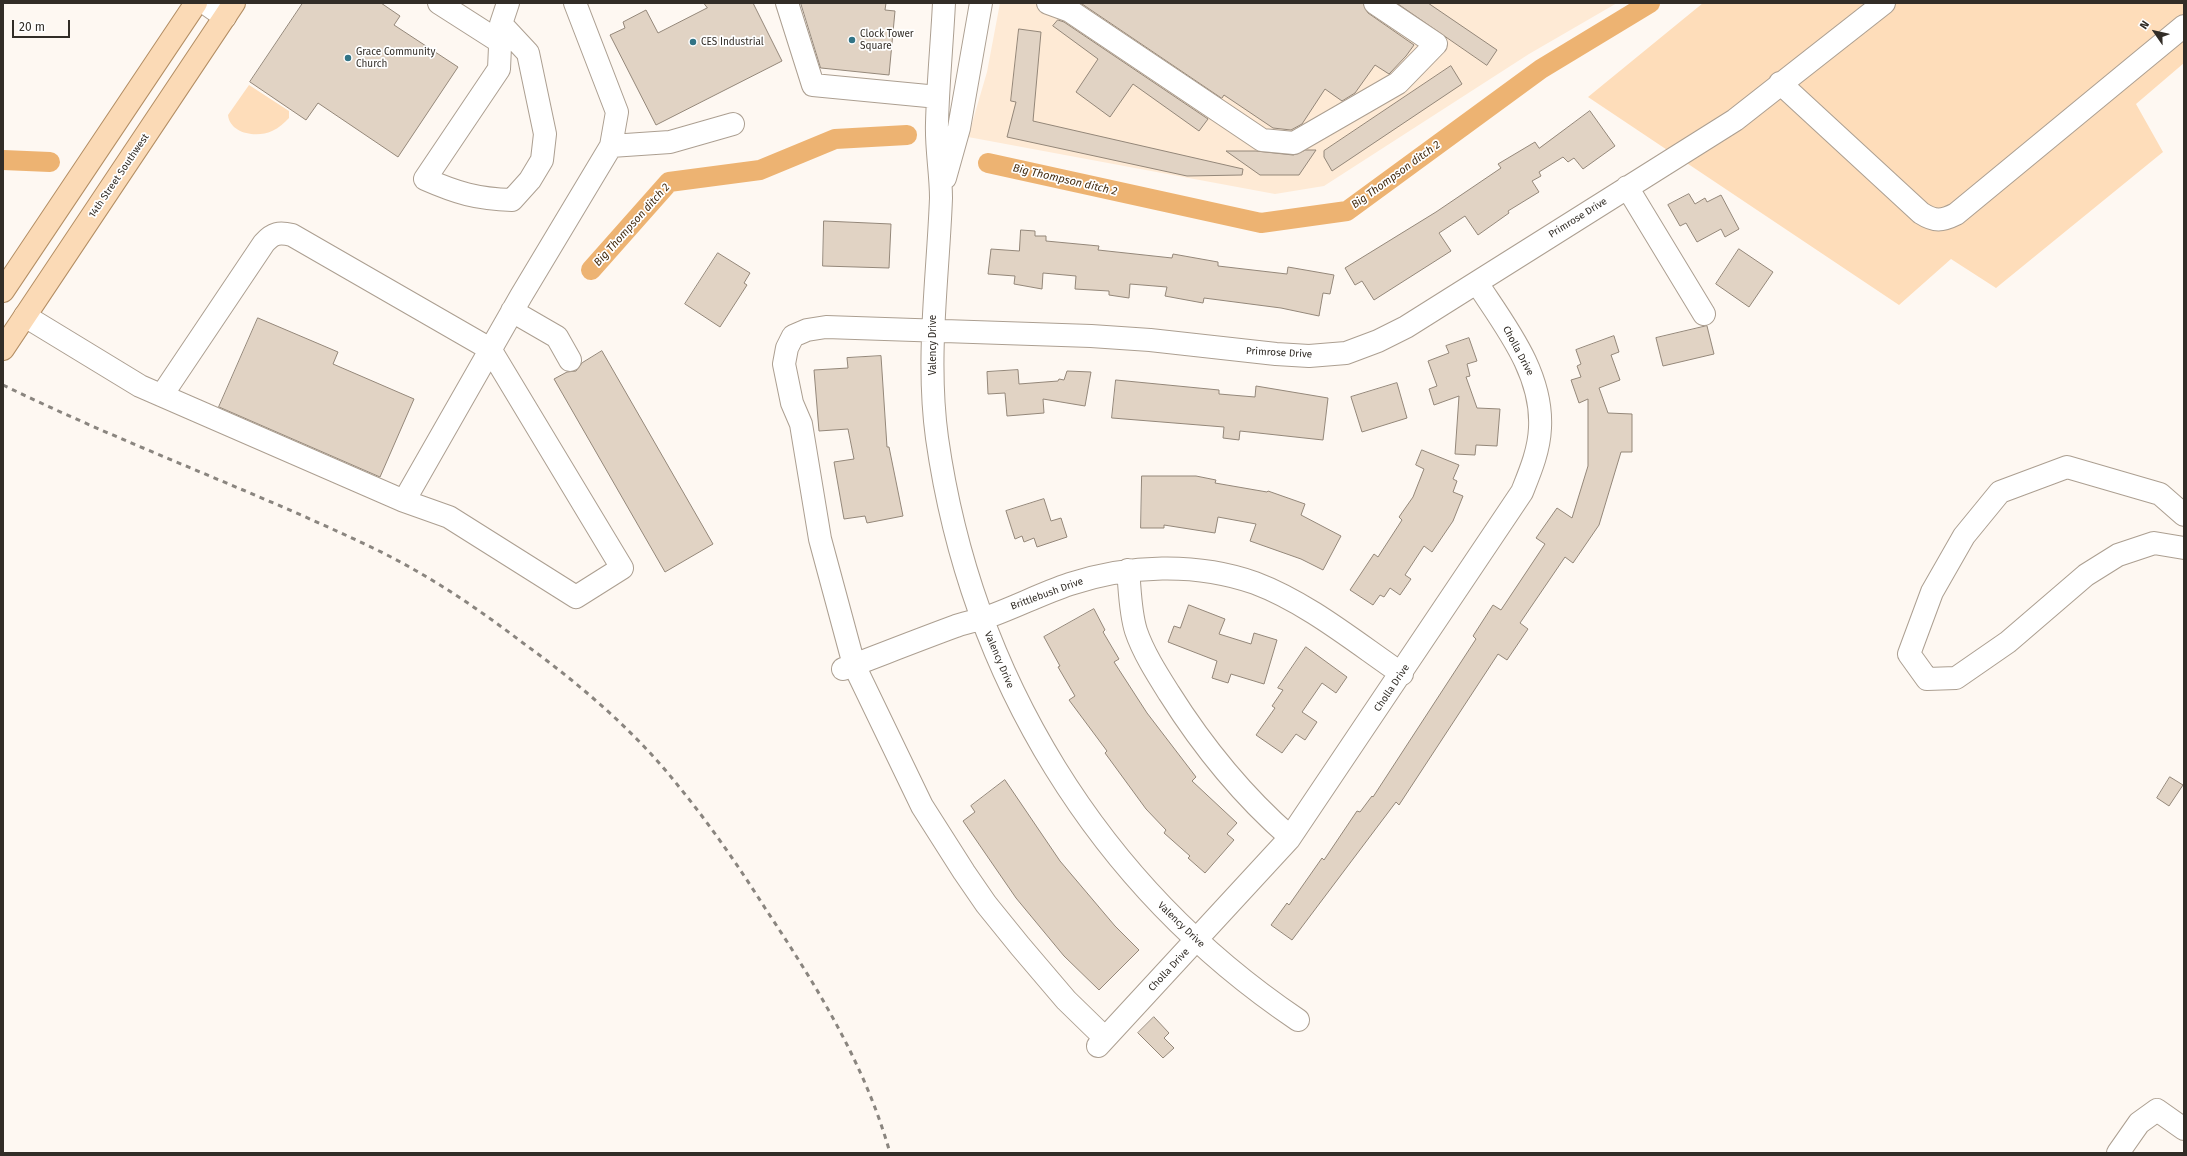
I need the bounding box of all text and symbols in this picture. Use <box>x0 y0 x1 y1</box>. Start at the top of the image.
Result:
scale bar <box>14 12 72 38</box>
north arrow <box>2135 12 2175 52</box>
text: N <box>2137 18 2152 32</box>
text: 20 m <box>19 20 45 34</box>
place label: Clock Tower Square <box>860 28 914 52</box>
marker: Clock Tower Square <box>847 35 857 45</box>
place label: CES Industrial <box>701 36 764 48</box>
marker: CES Industrial <box>688 37 698 47</box>
place label: Grace Community Church <box>356 46 435 70</box>
marker: Grace Community Church <box>343 53 353 63</box>
street label: 14th Street Southwest <box>86 132 152 220</box>
water label: Big Thompson ditch 2 <box>1349 138 1443 212</box>
water label: Big Thompson ditch 2 <box>1012 162 1118 198</box>
water label: Big Thompson ditch 2 <box>591 181 673 269</box>
street label: Primrose Drive <box>1547 195 1609 241</box>
street label: Valency Drive <box>927 315 939 375</box>
street label: Cholla Drive <box>1500 324 1536 378</box>
street label: Primrose Drive <box>1245 345 1313 361</box>
street label: Brittlebush Drive <box>1009 575 1085 613</box>
street label: Valency Drive <box>982 630 1016 690</box>
street label: Cholla Drive <box>1372 662 1412 714</box>
street label: Valency Drive <box>1155 900 1207 950</box>
street label: Cholla Drive <box>1146 946 1192 994</box>

